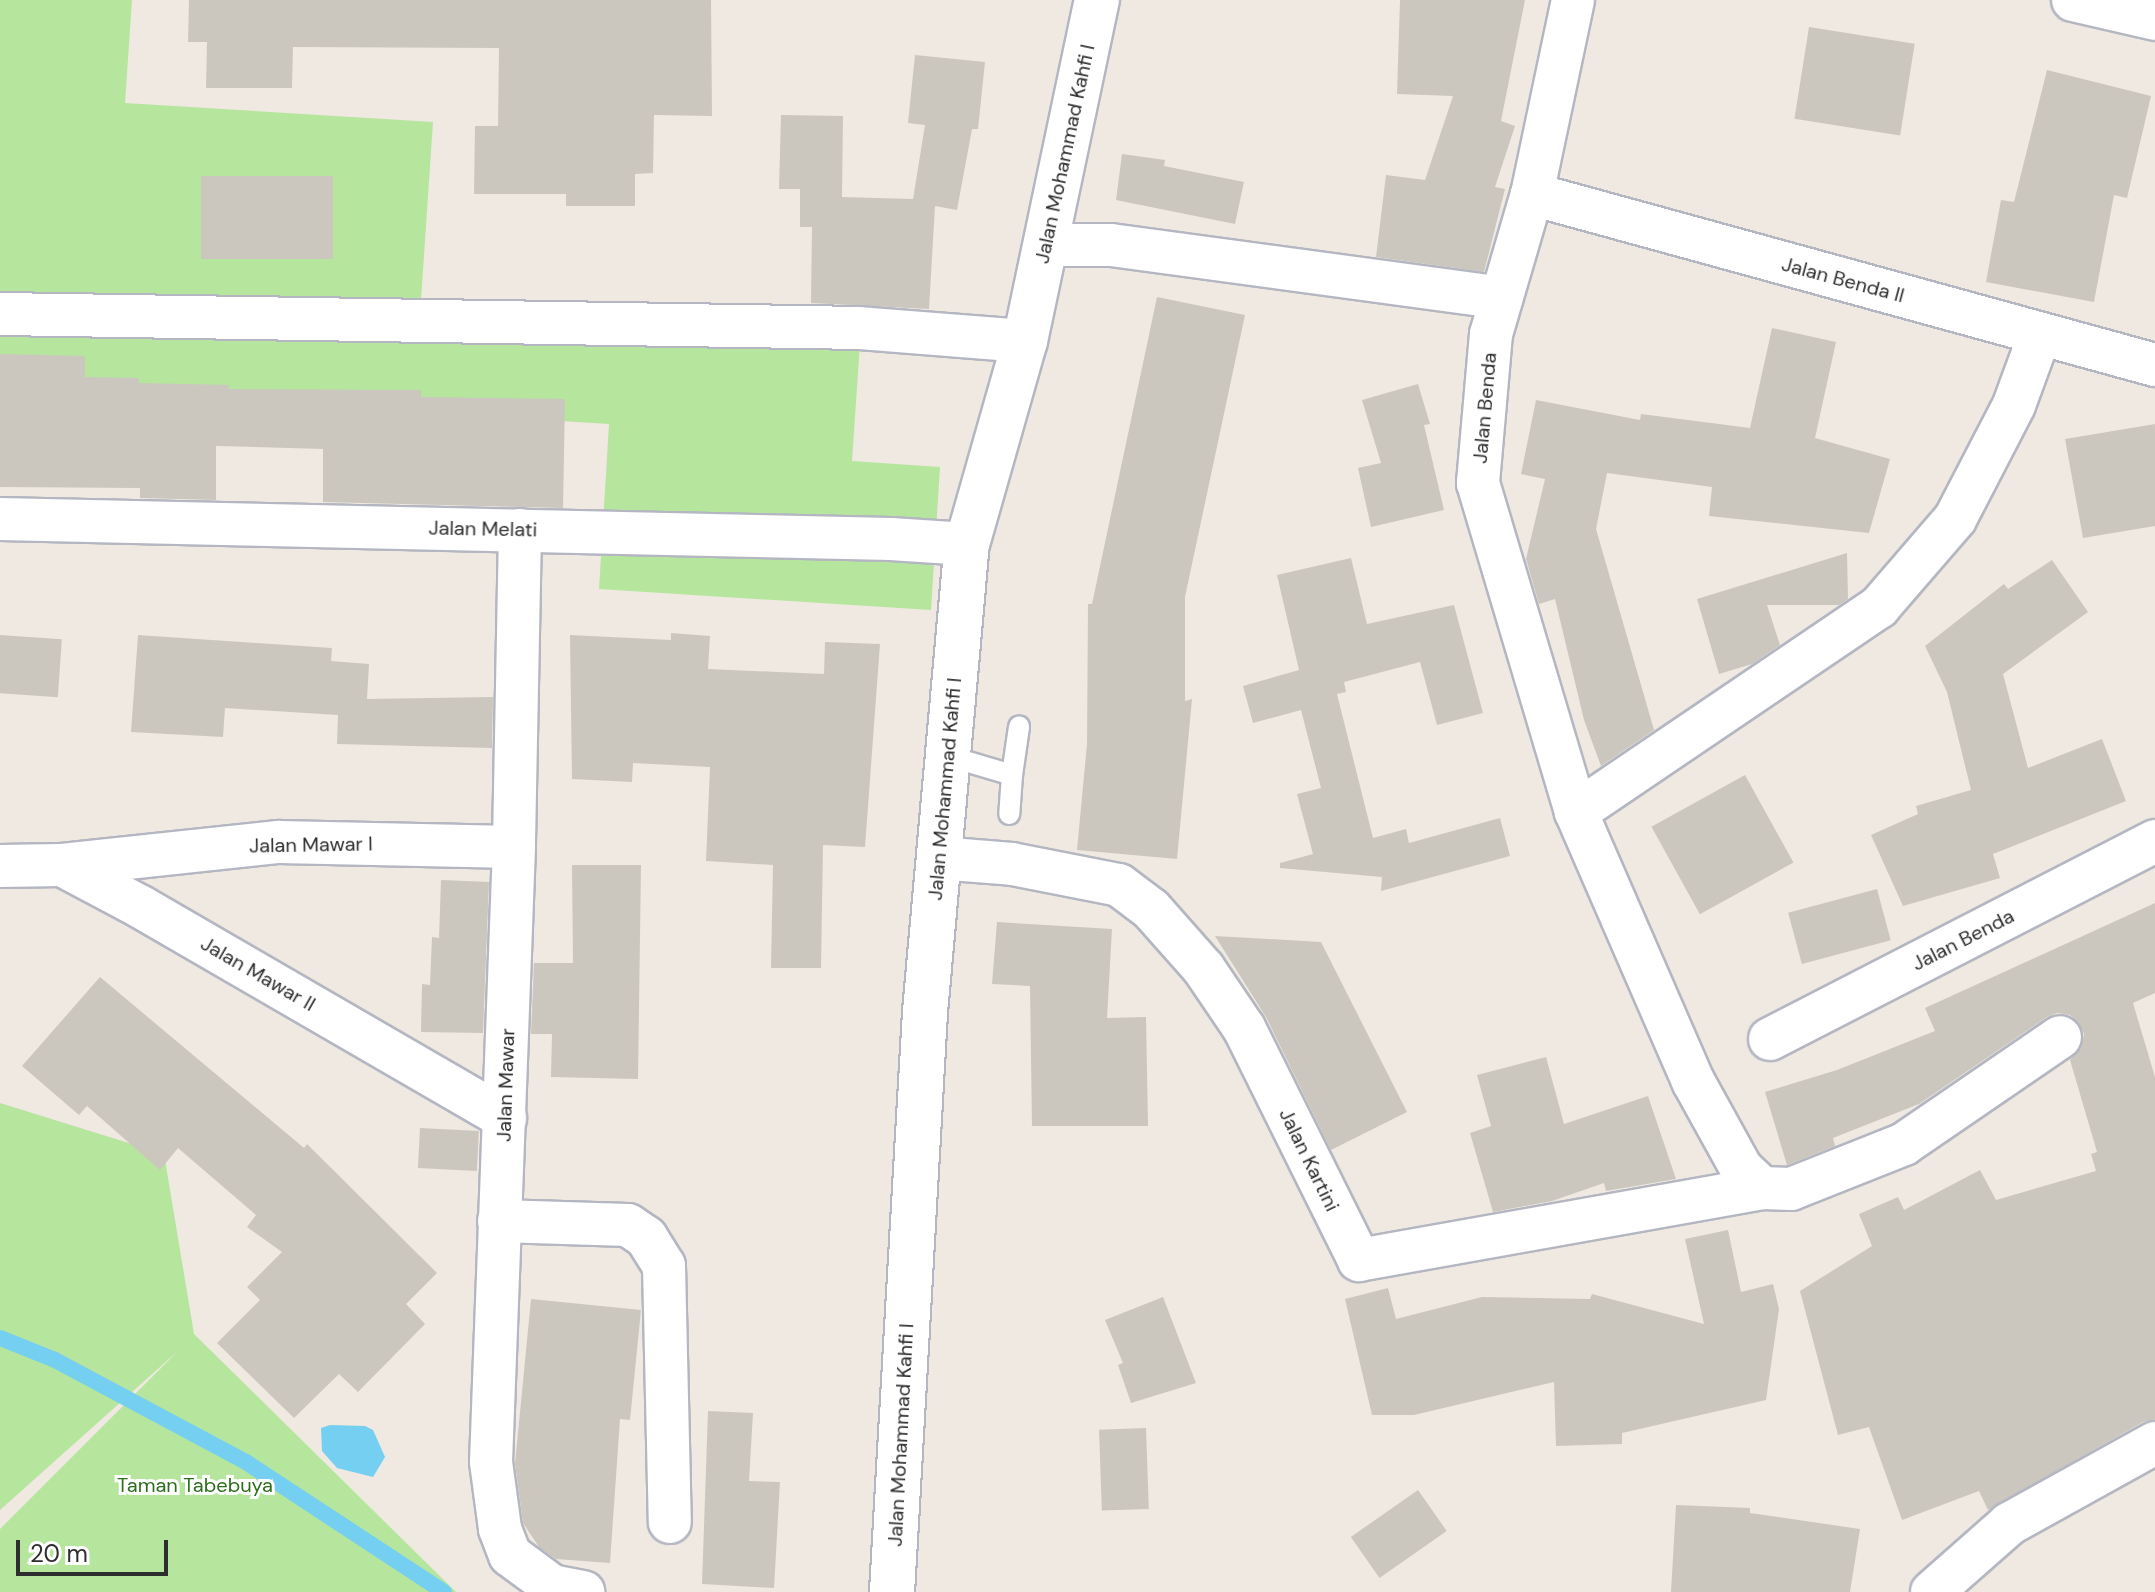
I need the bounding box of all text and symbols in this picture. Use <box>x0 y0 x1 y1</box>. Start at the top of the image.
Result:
street label: Jalan Mohammad Kahfi I <box>1030 42 1100 266</box>
street label: Jalan Benda II <box>1779 252 1907 308</box>
street label: Jalan Benda <box>1468 351 1502 465</box>
street label: Jalan Melati <box>428 516 538 542</box>
street label: Jalan Mohammad Kahfi I <box>923 677 967 901</box>
street label: Jalan Mawar I <box>249 832 373 858</box>
street label: Jalan Benda <box>1908 904 2018 976</box>
street label: Jalan Mawar II <box>196 932 320 1016</box>
street label: Jalan Mawar <box>492 1028 520 1142</box>
street label: Jalan Kartini <box>1274 1105 1344 1215</box>
street label: Jalan Mohammad Kahfi I <box>883 1323 919 1547</box>
park label: Taman Tabebuya <box>117 1473 273 1497</box>
scale bar <box>20 1524 172 1574</box>
text: 20 m <box>30 1538 88 1569</box>

